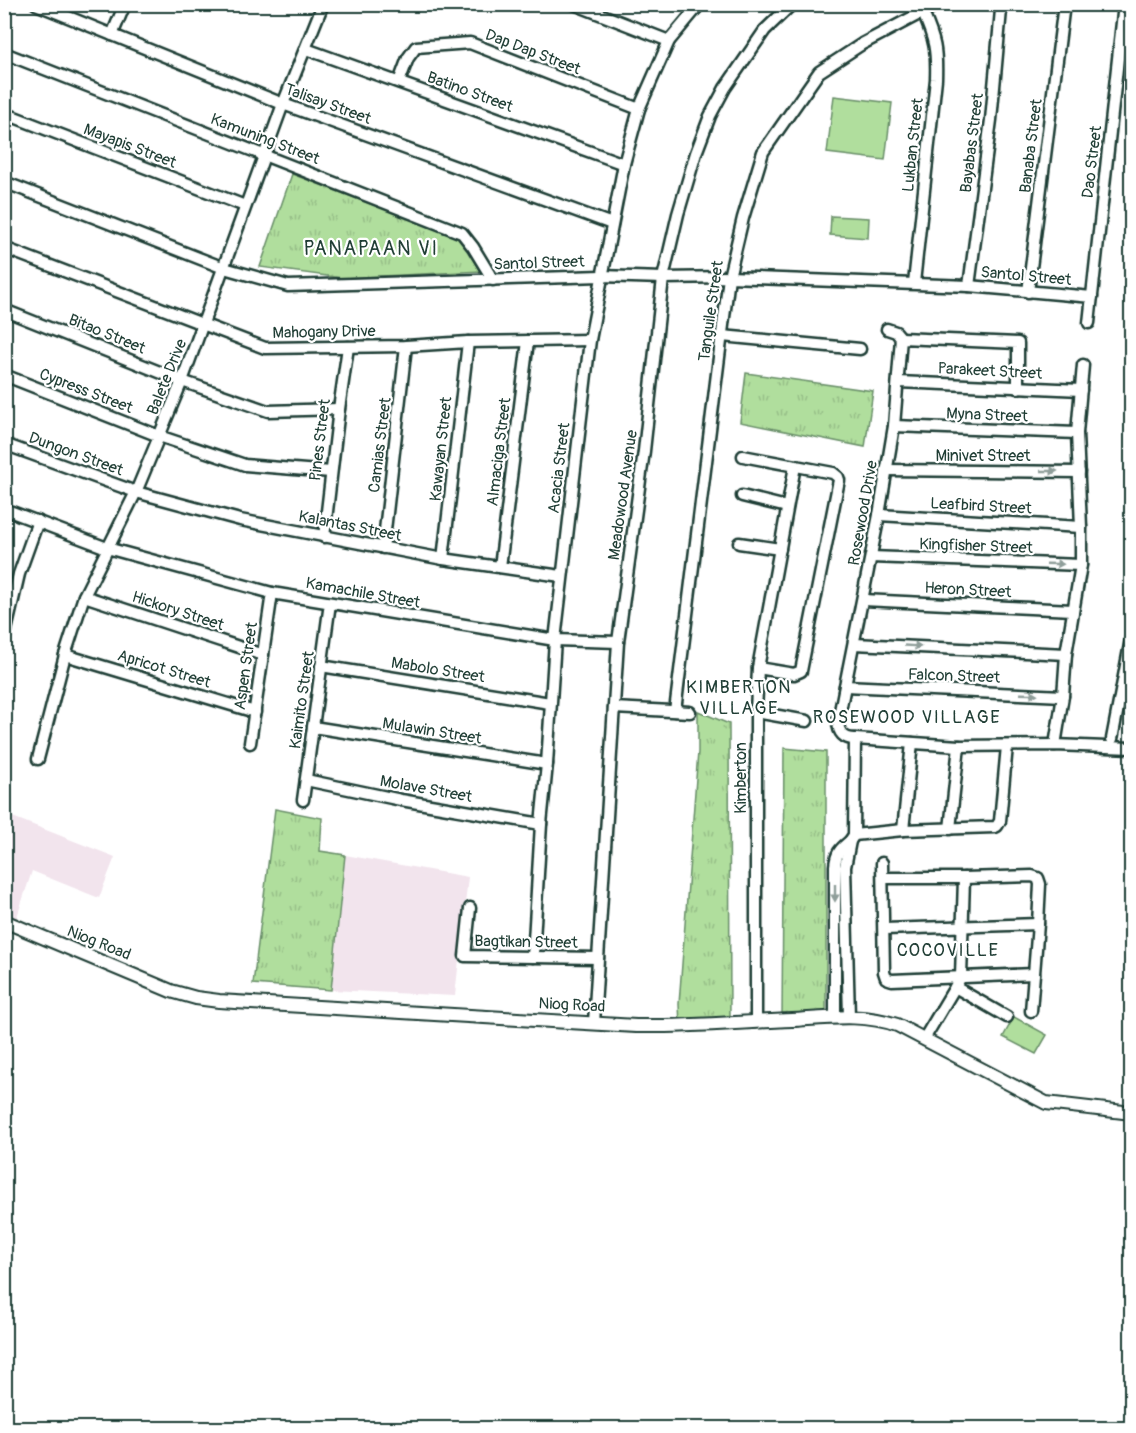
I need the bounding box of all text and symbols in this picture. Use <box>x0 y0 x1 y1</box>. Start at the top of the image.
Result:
street label: Dap Dap Street <box>483 25 584 80</box>
street label: Batino Street <box>424 67 516 117</box>
street label: Talisay Street <box>282 79 374 129</box>
street label: Bayabas Street <box>956 92 988 194</box>
street label: Lukban Street <box>898 96 928 193</box>
street label: Banaba Street <box>1015 97 1047 194</box>
street label: Kamuning Street <box>208 109 323 169</box>
street label: Mayapis Street <box>81 119 180 173</box>
street label: Dao Street <box>1078 124 1106 199</box>
district label: PANAPAAN VI <box>303 236 439 261</box>
street label: Santol Street <box>493 251 585 275</box>
street label: Tanguile Street <box>694 259 728 363</box>
street label: Santol Street <box>980 262 1073 290</box>
street label: Bitao Street <box>66 310 149 359</box>
street label: Mahogany Drive <box>272 321 376 343</box>
street label: Balete Drive <box>143 336 191 418</box>
street label: Parakeet Street <box>937 358 1043 384</box>
street label: Cypress Street <box>36 364 136 418</box>
street label: Kawayan Street <box>426 395 456 502</box>
street label: Camias Street <box>364 396 396 494</box>
street label: Almaciga Street <box>482 396 516 507</box>
street label: Pines Street <box>305 397 335 482</box>
street label: Myna Street <box>946 404 1029 426</box>
street label: Acacia Street <box>544 421 575 514</box>
street label: Dungon Street <box>26 428 127 481</box>
street label: Meadowood Avenue <box>604 428 642 561</box>
street label: Minivet Street <box>936 446 1031 466</box>
street label: Rosewood Drive <box>844 459 882 567</box>
one-way arrow <box>1040 467 1059 476</box>
street label: Leafbird Street <box>930 493 1033 519</box>
street label: Kalantas Street <box>297 506 404 546</box>
street label: Kingfisher Street <box>919 534 1034 558</box>
one-way arrow <box>1046 559 1065 569</box>
street label: Kamachile Street <box>304 573 422 613</box>
street label: Heron Street <box>924 578 1013 602</box>
street label: Hickory Street <box>129 587 227 635</box>
street label: Aspen Street <box>230 620 262 711</box>
one-way arrow <box>903 642 922 651</box>
street label: Apricot Street <box>115 645 214 693</box>
street label: Kaimito Street <box>285 649 319 750</box>
street label: Mabolo Street <box>390 653 487 687</box>
street label: Falcon Street <box>907 664 1001 688</box>
district label: KIMBERTON VILLAGE <box>686 676 792 720</box>
one-way arrow <box>1019 690 1038 699</box>
district label: ROSEWOOD VILLAGE <box>813 706 1001 729</box>
street label: Mulawin Street <box>381 713 484 749</box>
street label: Kimberton <box>731 742 751 814</box>
street label: Molave Street <box>378 771 474 807</box>
one-way arrow <box>830 884 840 903</box>
street label: Niog Road <box>64 921 134 965</box>
street label: Bagtikan Street <box>474 931 578 953</box>
district label: COCOVILLE <box>897 939 999 962</box>
street label: Niog Road <box>538 993 606 1017</box>

